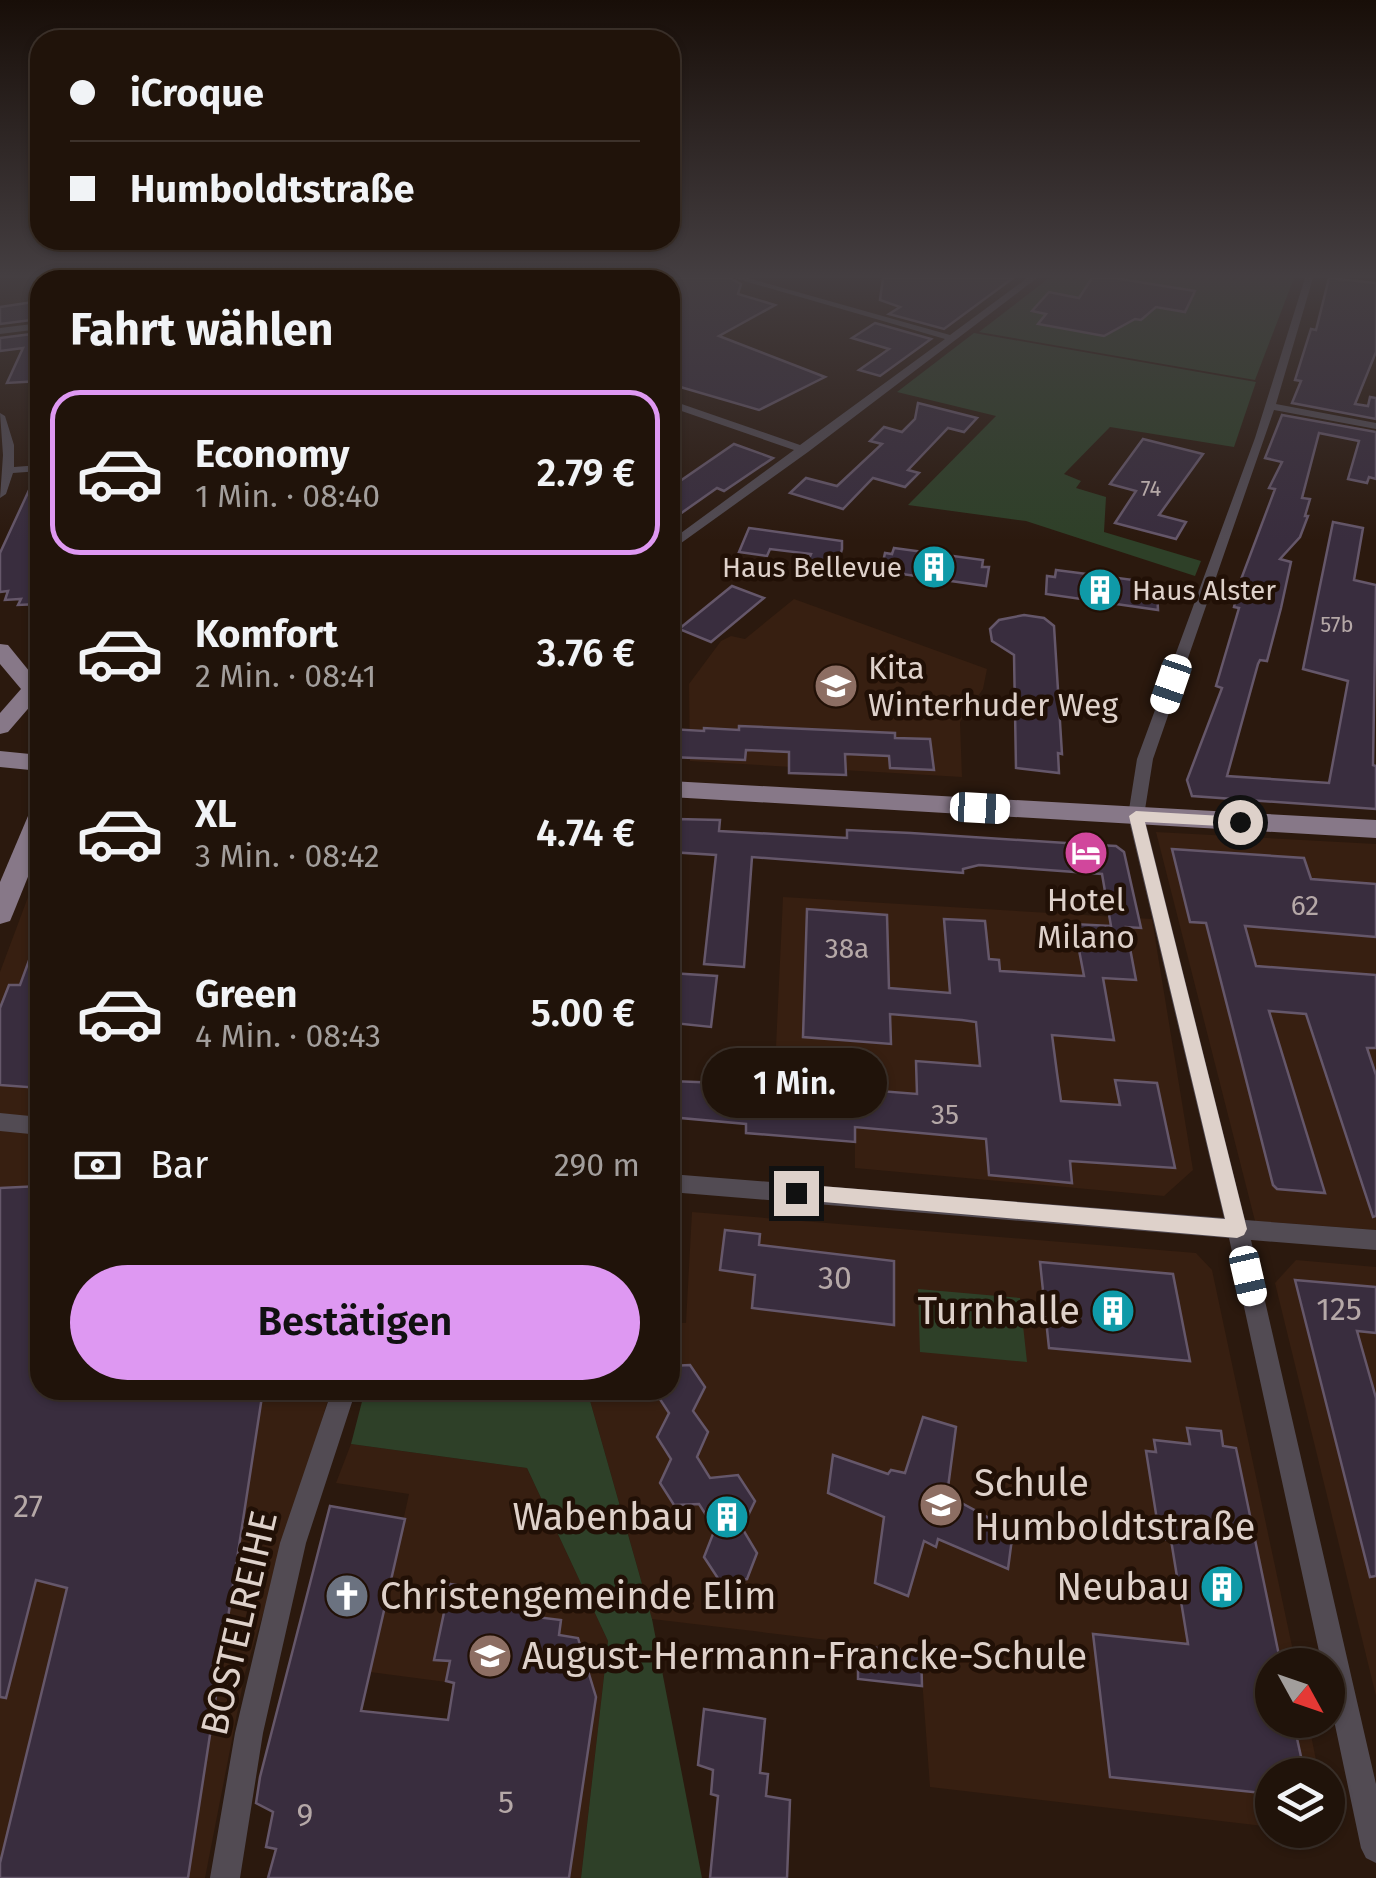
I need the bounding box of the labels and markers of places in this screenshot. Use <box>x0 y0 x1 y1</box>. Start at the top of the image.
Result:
building icon: Haus Bellevue <box>911 544 957 590</box>
place label: Haus Bellevue <box>722 551 902 584</box>
building icon: Haus Alster <box>1077 567 1123 613</box>
place label: Haus Alster <box>1132 574 1276 607</box>
place label: Kita Winterhuder Weg <box>868 649 1118 724</box>
school or university icon: Kita Winterhuder Weg <box>813 663 859 709</box>
hotel icon: Hotel Milano <box>1063 830 1109 876</box>
place label: Hotel Milano <box>1037 881 1135 956</box>
place label: Turnhalle <box>917 1288 1080 1334</box>
building icon: Turnhalle <box>1090 1288 1136 1334</box>
place label: Schule Humboldtstraße <box>974 1460 1255 1550</box>
school or university icon: Schule Humboldtstraße <box>918 1482 964 1528</box>
place label: Wabenbau <box>513 1494 694 1540</box>
building icon: Wabenbau <box>704 1494 750 1540</box>
place label: Neubau <box>1056 1564 1190 1610</box>
building icon: Neubau <box>1199 1564 1245 1610</box>
church icon: Christengemeinde Elim <box>324 1573 370 1619</box>
place label: Christengemeinde Elim <box>380 1573 777 1619</box>
school or university icon: August-Hermann-Francke-Schule <box>467 1633 513 1679</box>
place label: August-Hermann-Francke-Schule <box>522 1633 1087 1679</box>

